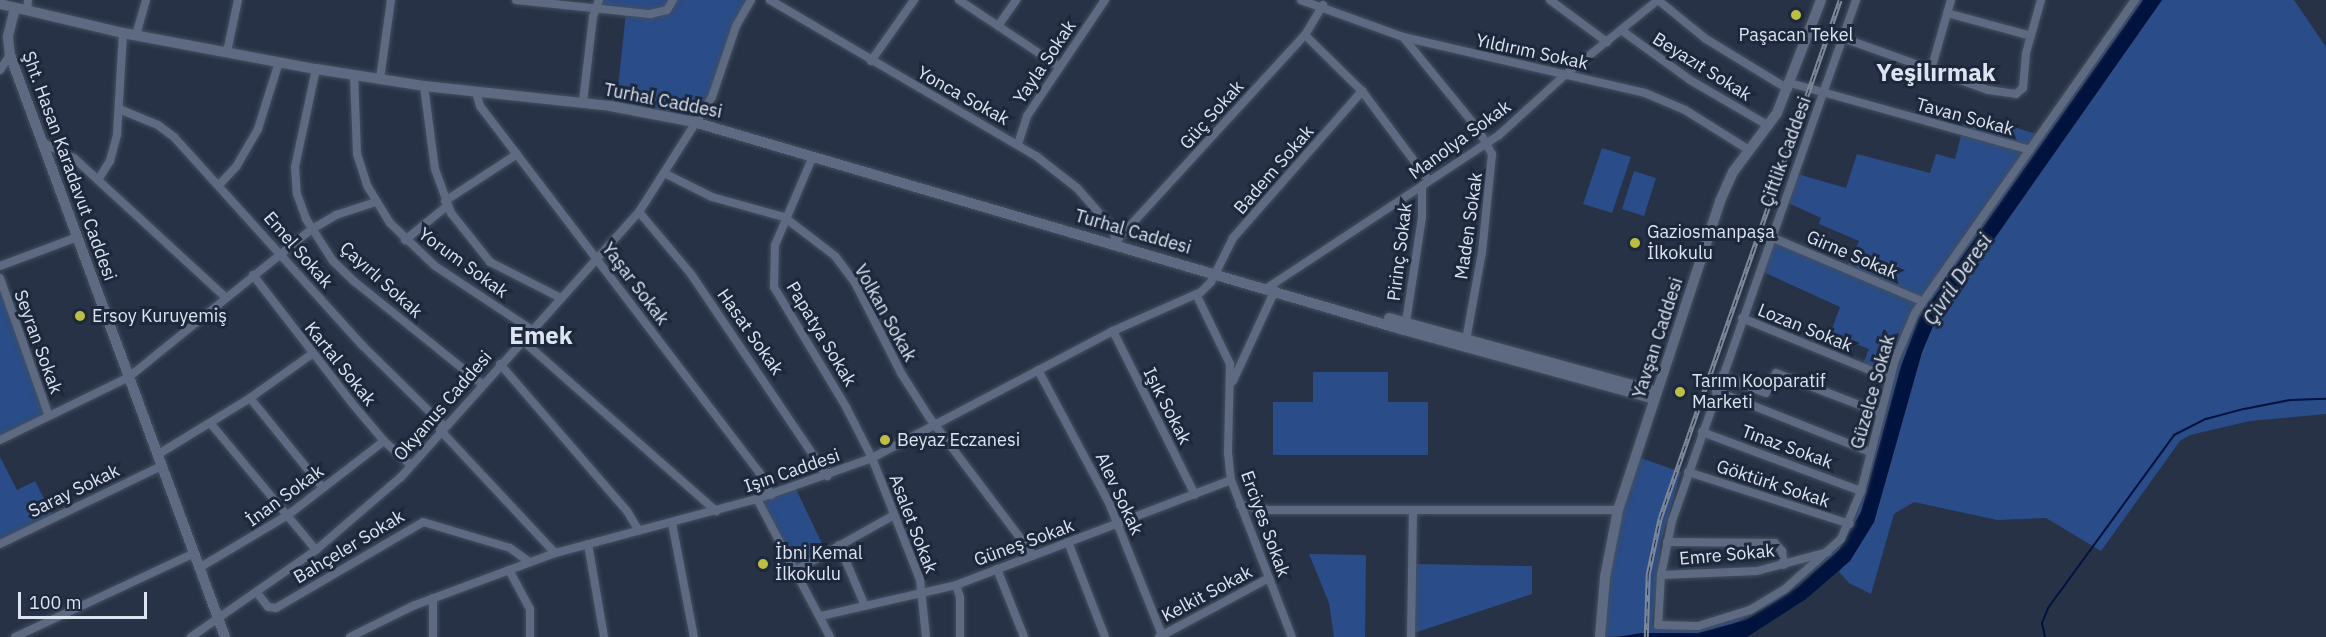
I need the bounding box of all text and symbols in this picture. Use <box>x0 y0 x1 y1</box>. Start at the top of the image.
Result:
marker: Paşacan Tekel <box>1789 8 1803 22</box>
street label: Yayla Sokak <box>1009 16 1081 108</box>
place label: Paşacan Tekel <box>1739 24 1853 46</box>
street label: Beyazıt Sokak <box>1649 28 1755 106</box>
street label: Yıldırım Sokak <box>1474 30 1590 74</box>
street label: Şht. Hasan Karadavut Caddesi <box>17 48 121 284</box>
district label: Yeşilırmak <box>1876 59 1996 87</box>
street label: Yonca Sokak <box>913 62 1013 130</box>
street label: Güç Sokak <box>1176 76 1248 154</box>
street label: Turhal Caddesi <box>602 79 724 123</box>
street label: Çiftlik Caddesi <box>1756 94 1816 210</box>
street label: Tavan Sokak <box>1914 94 2016 140</box>
street label: Manolya Sokak <box>1405 96 1515 184</box>
street label: Badem Sokak <box>1230 121 1318 219</box>
street label: Maden Sokak <box>1451 171 1487 281</box>
street label: Pirinç Sokak <box>1383 202 1417 302</box>
street label: Turhal Caddesi <box>1072 205 1194 259</box>
street label: Emel Sokak <box>259 207 337 293</box>
place label: Gaziosmanpaşa İlkokulu <box>1647 222 1775 264</box>
street label: Yorum Sokak <box>414 223 512 303</box>
street label: Girne Sokak <box>1803 226 1901 284</box>
water label: Çivril Deresi <box>1918 229 1996 329</box>
marker: Gaziosmanpaşa İlkokulu <box>1628 236 1642 250</box>
street label: Çayırlı Sokak <box>335 237 427 323</box>
street label: Yaşar Sokak <box>597 239 673 329</box>
street label: Volkan Sokak <box>849 261 921 365</box>
street label: Yavşan Caddesi <box>1628 275 1688 401</box>
street label: Papatya Sokak <box>781 278 861 390</box>
street label: Hasat Sokak <box>712 285 788 379</box>
street label: Seyran Sokak <box>9 287 67 397</box>
street label: Lozan Sokak <box>1754 299 1856 357</box>
place label: Ersoy Kuruyemiş <box>92 305 227 327</box>
marker: Ersoy Kuruyemiş <box>73 309 87 323</box>
street label: Kartal Sokak <box>300 318 380 410</box>
district label: Emek <box>509 322 573 350</box>
street label: Güzelce Sokak <box>1846 332 1900 452</box>
street label: Okyanus Caddesi <box>389 347 497 465</box>
street label: Işık Sokak <box>1138 364 1196 448</box>
place label: Tarım Kooparatif Marketi <box>1692 371 1826 413</box>
marker: Tarım Kooparatif Marketi <box>1673 385 1687 399</box>
street label: Tınaz Sokak <box>1738 421 1836 473</box>
place label: Beyaz Eczanesi <box>897 429 1020 451</box>
marker: Beyaz Eczanesi <box>878 433 892 447</box>
street label: Işın Caddesi <box>741 445 843 497</box>
street label: Alev Sokak <box>1091 449 1147 539</box>
street label: Göktürk Sokak <box>1714 456 1832 512</box>
street label: Saray Sokak <box>25 460 123 522</box>
street label: İnan Sokak <box>242 461 328 531</box>
street label: Erciyes Sokak <box>1236 468 1294 580</box>
street label: Asalet Sokak <box>884 471 942 577</box>
street label: Bahçeler Sokak <box>290 506 408 588</box>
street label: Güneş Sokak <box>971 515 1077 571</box>
street label: Emre Sokak <box>1678 540 1776 570</box>
place label: İbni Kemal İlkokulu <box>775 543 863 586</box>
marker: İbni Kemal İlkokulu <box>756 557 770 571</box>
street label: Kelkit Sokak <box>1158 561 1256 627</box>
scale bar <box>21 580 150 618</box>
text: 100 m <box>29 591 81 614</box>

